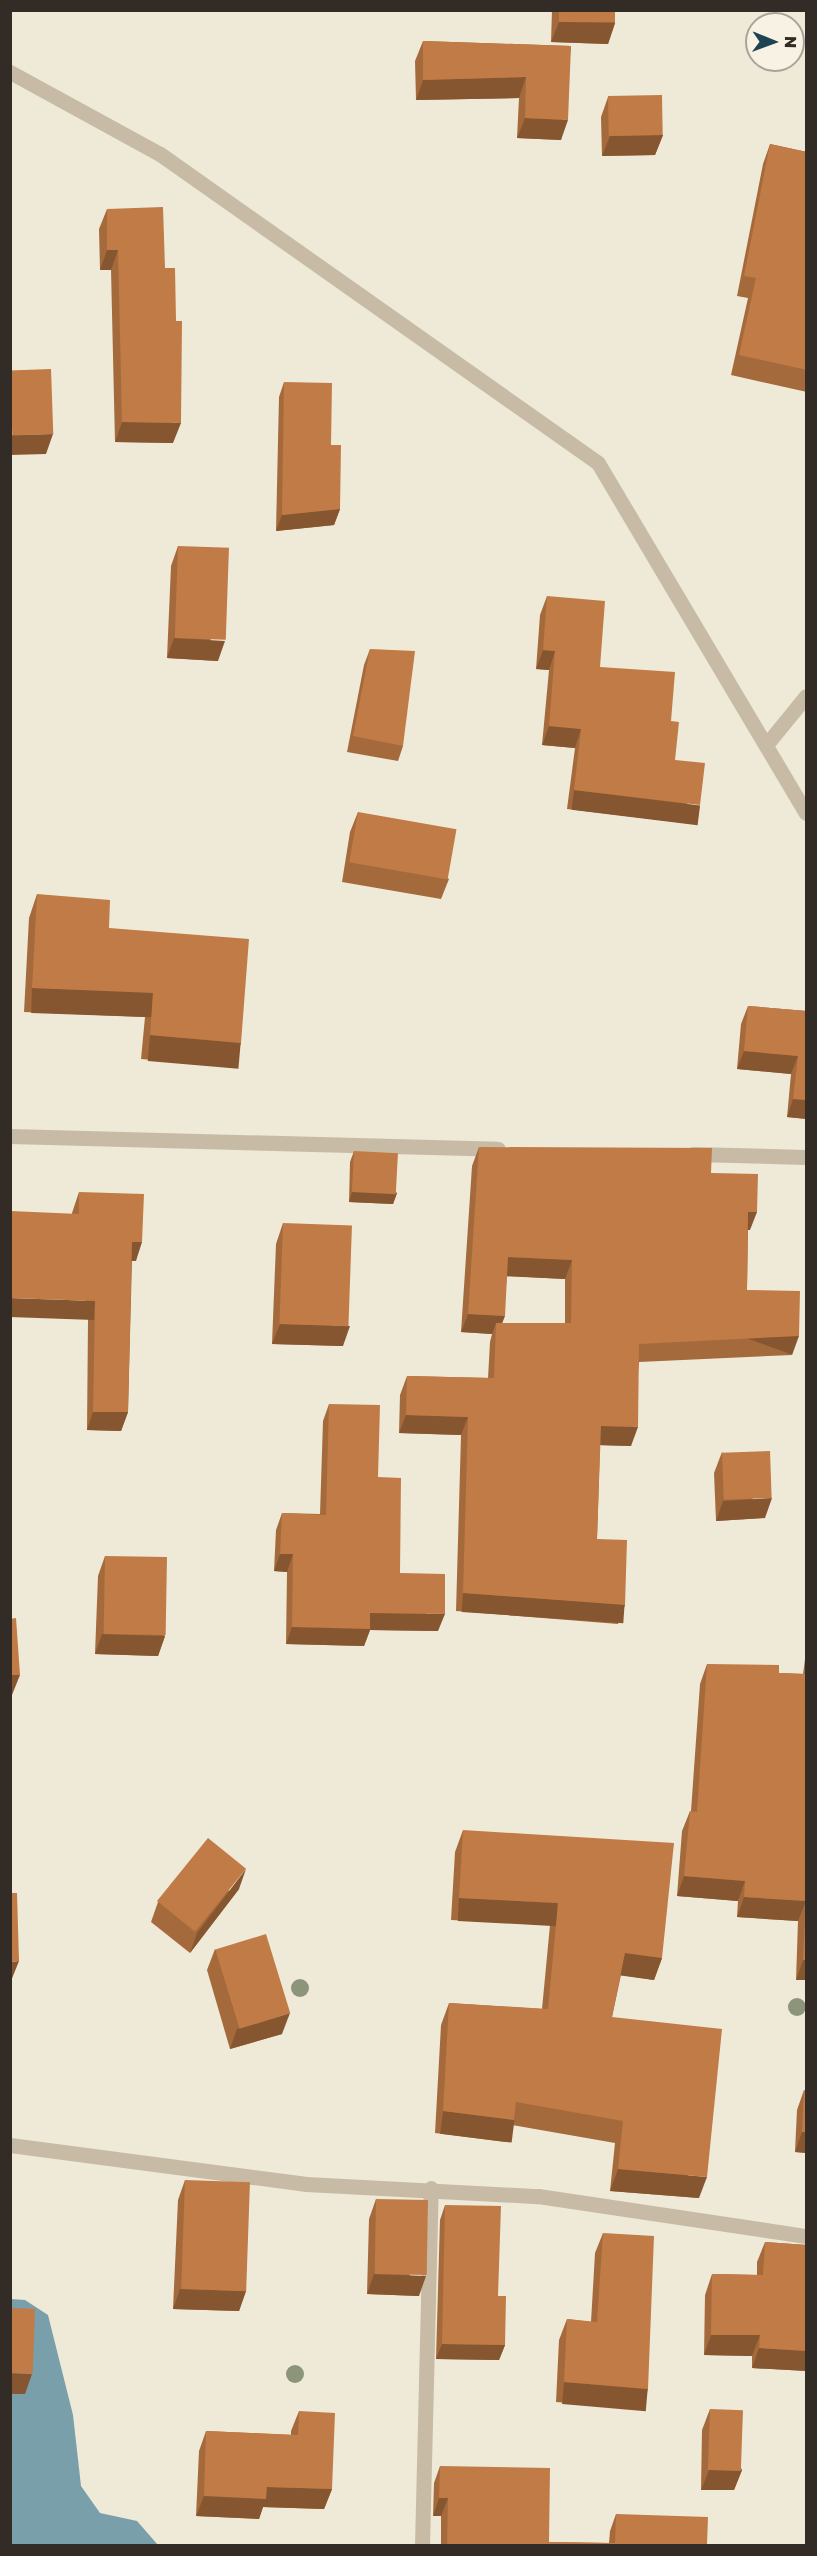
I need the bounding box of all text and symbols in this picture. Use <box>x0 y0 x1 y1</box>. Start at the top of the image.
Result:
north arrow <box>745 12 805 72</box>
text: N <box>781 36 801 49</box>

